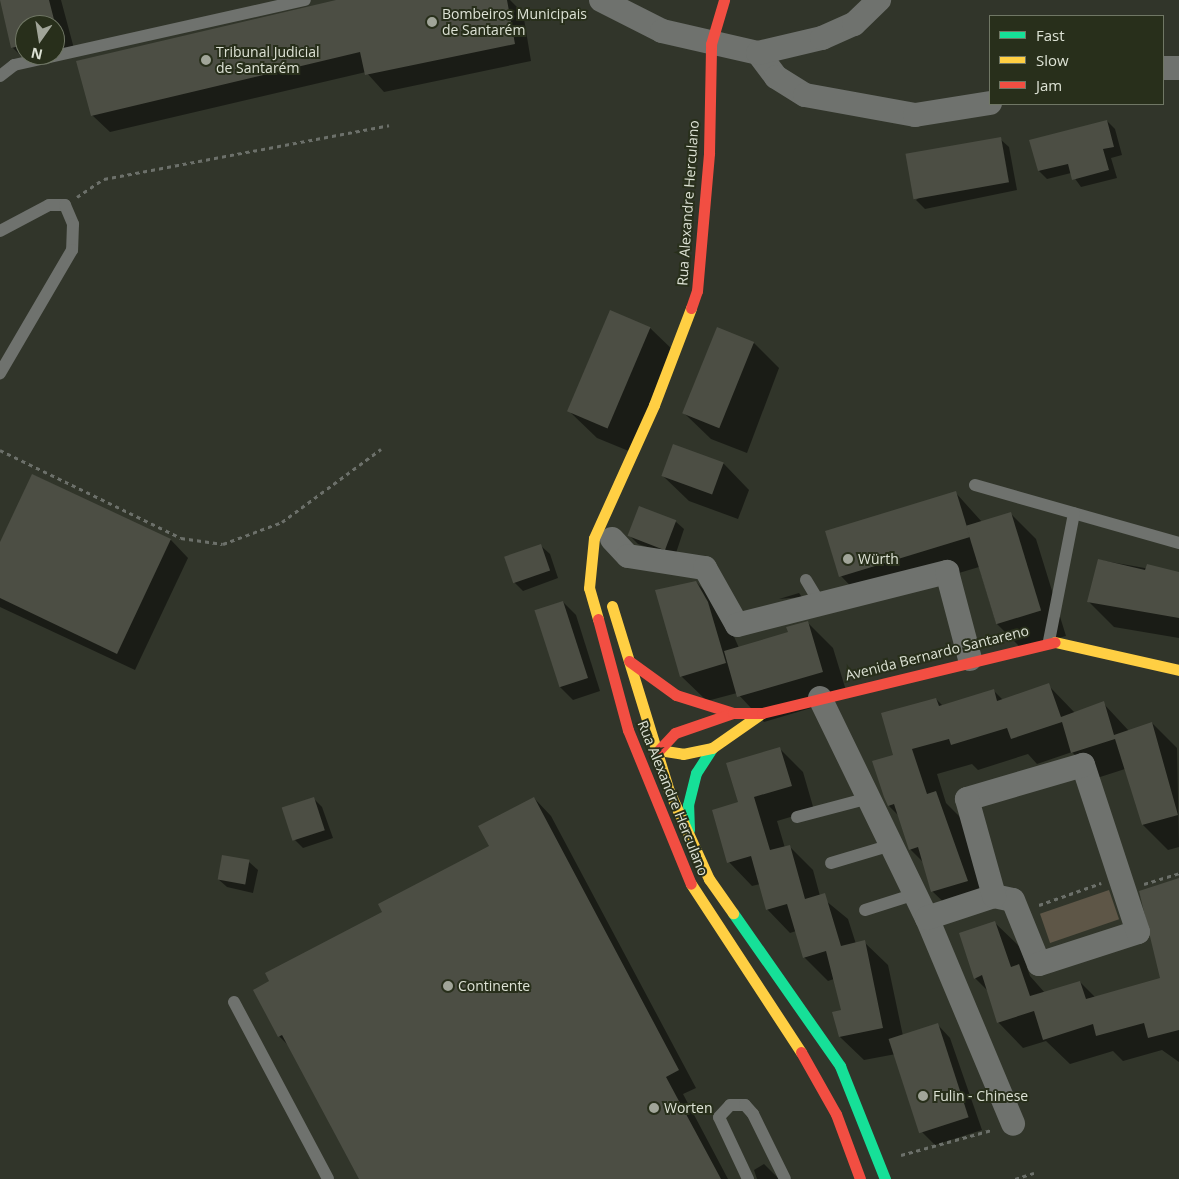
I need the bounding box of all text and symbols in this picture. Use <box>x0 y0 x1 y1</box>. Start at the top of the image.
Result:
place label: Bombeiros Municipais de Santarém <box>442 6 587 38</box>
north arrow <box>15 15 65 65</box>
legend <box>989 15 1164 105</box>
marker: Bombeiros Municipais de Santarém <box>426 16 438 28</box>
text: Fast <box>1036 25 1065 45</box>
text: N <box>29 44 44 65</box>
place label: Tribunal Judicial de Santarém <box>216 44 320 76</box>
text: Slow <box>1036 50 1069 70</box>
marker: Tribunal Judicial de Santarém <box>200 54 212 66</box>
text: Jam <box>1036 75 1062 95</box>
street label: Rua Alexandre Herculano <box>674 120 702 286</box>
place label: Würth <box>858 551 899 567</box>
marker: Würth <box>842 553 854 565</box>
street label: Avenida Bernardo Santareno <box>843 622 1031 684</box>
street label: Rua Alexandre Herculano <box>634 718 712 878</box>
place label: Continente <box>458 978 530 994</box>
marker: Continente <box>442 980 454 992</box>
place label: Fulin - Chinese <box>933 1088 1028 1104</box>
marker: Fulin - Chinese <box>917 1090 929 1102</box>
place label: Worten <box>664 1100 713 1116</box>
marker: Worten <box>648 1102 660 1114</box>

